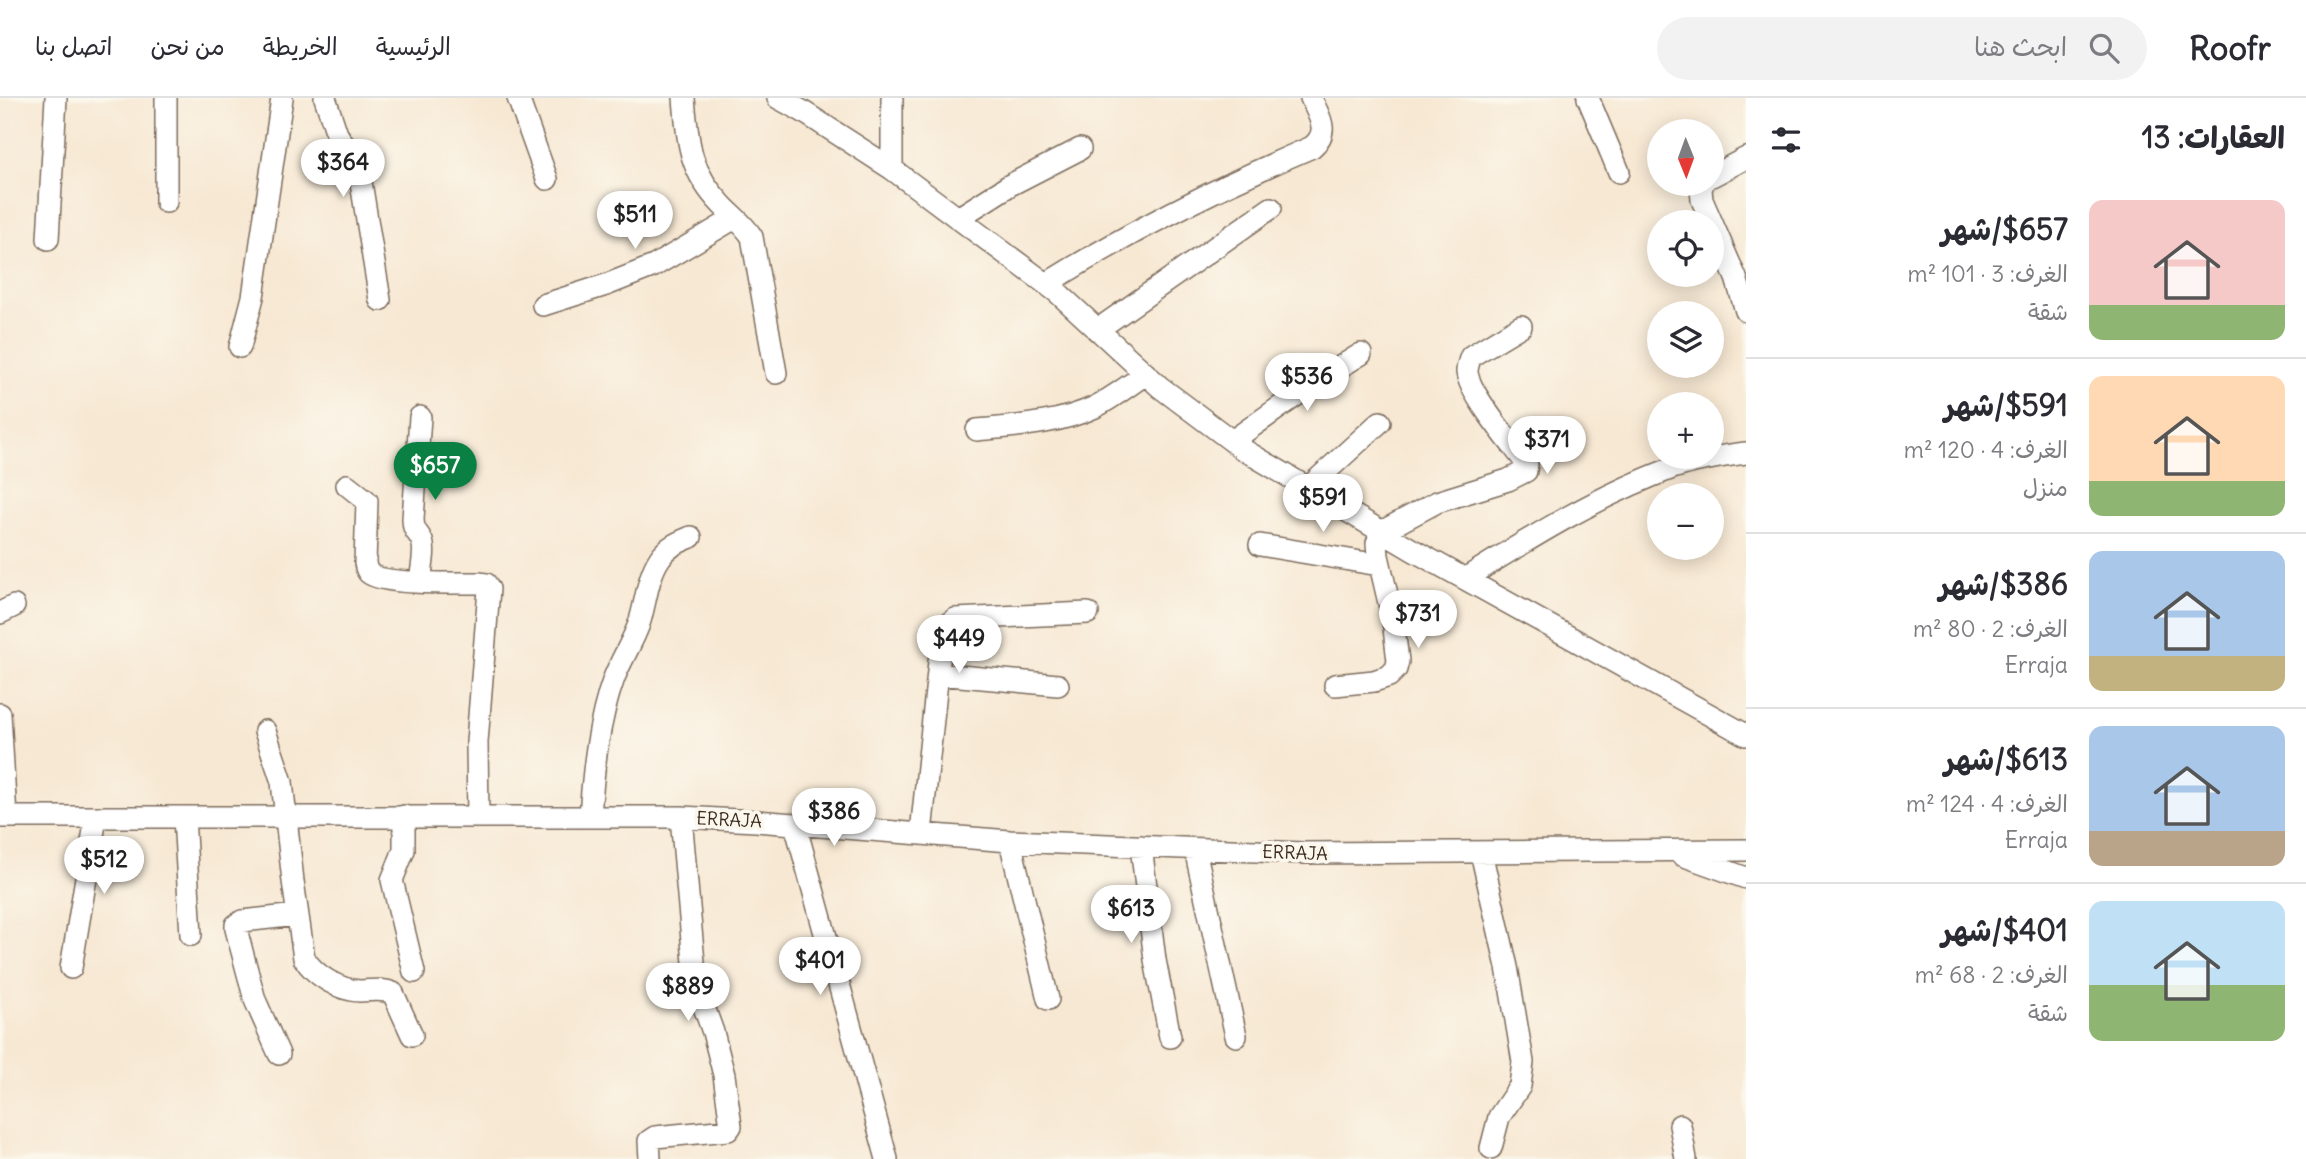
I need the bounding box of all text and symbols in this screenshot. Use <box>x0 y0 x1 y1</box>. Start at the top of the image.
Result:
search box <box>1657 17 2147 80</box>
text: Roofr <box>2189 27 2271 69</box>
icon: search <box>2085 29 2123 67</box>
text: ابحث هنا <box>1974 30 2067 63</box>
text: اتصل بنا <box>35 31 113 61</box>
text: من نحن <box>151 31 225 61</box>
text: الخريطة <box>263 31 338 61</box>
text: الرئيسية <box>376 31 451 61</box>
text: العقارات: 13 <box>2142 118 2285 156</box>
north arrow <box>1647 119 1724 196</box>
map controls <box>1647 119 1724 560</box>
icon: filters <box>1767 121 1805 159</box>
pin: $364 <box>302 140 384 199</box>
text: $364 <box>317 147 369 176</box>
pin: $511 <box>594 192 676 251</box>
text: $511 <box>613 199 657 228</box>
button: locate <box>1647 210 1724 287</box>
text: $657/شهر <box>1941 210 2068 248</box>
icon: home <box>2145 228 2229 312</box>
text: الغرف: 3 · 101 m² <box>1907 259 2068 288</box>
text: شقة <box>2028 297 2068 326</box>
button: layers <box>1647 301 1724 378</box>
pin: $536 <box>1266 354 1348 413</box>
text: $536 <box>1281 361 1333 390</box>
text: $591/شهر <box>1944 386 2068 424</box>
button: + <box>1647 392 1724 469</box>
icon: home <box>2145 404 2229 488</box>
pin: $371 <box>1506 416 1588 476</box>
text: $371 <box>1524 424 1570 453</box>
text: الغرف: 4 · 120 m² <box>1904 435 2068 464</box>
pin: $657 <box>394 442 476 502</box>
text: $657 <box>410 450 460 479</box>
text: منزل <box>2023 473 2068 502</box>
pin: $591 <box>1282 474 1364 534</box>
text: $591 <box>1299 482 1347 511</box>
button: − <box>1647 483 1724 560</box>
text: $386/شهر <box>1939 565 2068 603</box>
icon: home <box>2145 579 2229 663</box>
pin: $731 <box>1377 590 1459 650</box>
text: $731 <box>1395 598 1441 627</box>
text: الغرف: 2 · 80 m² <box>1913 614 2068 643</box>
pin: $449 <box>918 616 1000 675</box>
text: $449 <box>933 623 985 652</box>
text: Erraja <box>2005 650 2068 679</box>
text: $613/شهر <box>1944 740 2068 778</box>
icon: home <box>2145 754 2229 838</box>
pin: $386 <box>793 788 875 848</box>
text: الغرف: 4 · 124 m² <box>1906 789 2068 818</box>
text: $386 <box>808 796 860 825</box>
street label: ERRAJA <box>696 806 762 833</box>
text: Erraja <box>2005 825 2068 854</box>
pin: $512 <box>63 836 145 896</box>
street label: ERRAJA <box>1262 840 1328 865</box>
text: $512 <box>80 844 128 873</box>
pin: $613 <box>1090 886 1172 945</box>
text: $613 <box>1107 893 1155 922</box>
text: $401/شهر <box>1942 911 2068 949</box>
icon: home <box>2145 929 2229 1013</box>
pin: $401 <box>779 937 861 997</box>
text: $401 <box>795 945 845 974</box>
text: الغرف: 2 · 68 m² <box>1915 960 2068 989</box>
pin: $889 <box>647 964 729 1023</box>
text: $889 <box>662 971 714 1000</box>
text: شقة <box>2028 998 2068 1027</box>

